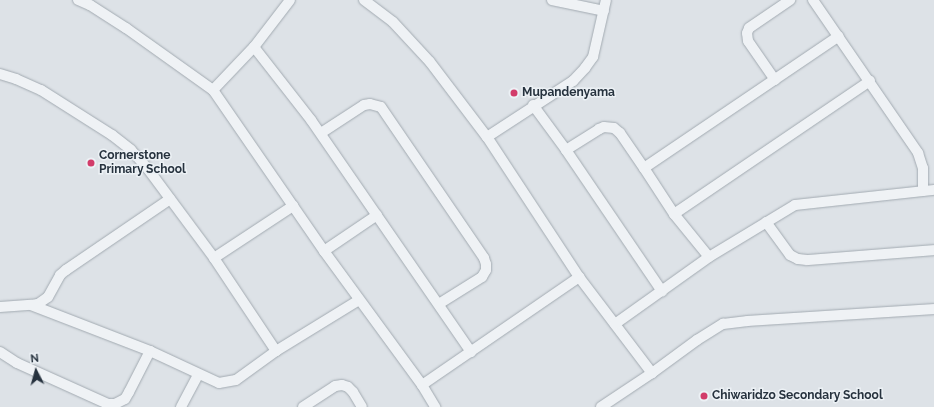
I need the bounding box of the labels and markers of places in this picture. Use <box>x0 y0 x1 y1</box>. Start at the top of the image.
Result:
place label: Mupandenyama <box>522 86 615 100</box>
marker: Mupandenyama <box>509 88 519 98</box>
place label: Cornerstone Primary School <box>99 149 186 177</box>
marker: Cornerstone Primary School <box>86 158 96 168</box>
place label: Chiwaridzo Secondary School <box>712 389 883 403</box>
marker: Chiwaridzo Secondary School <box>699 391 709 401</box>

